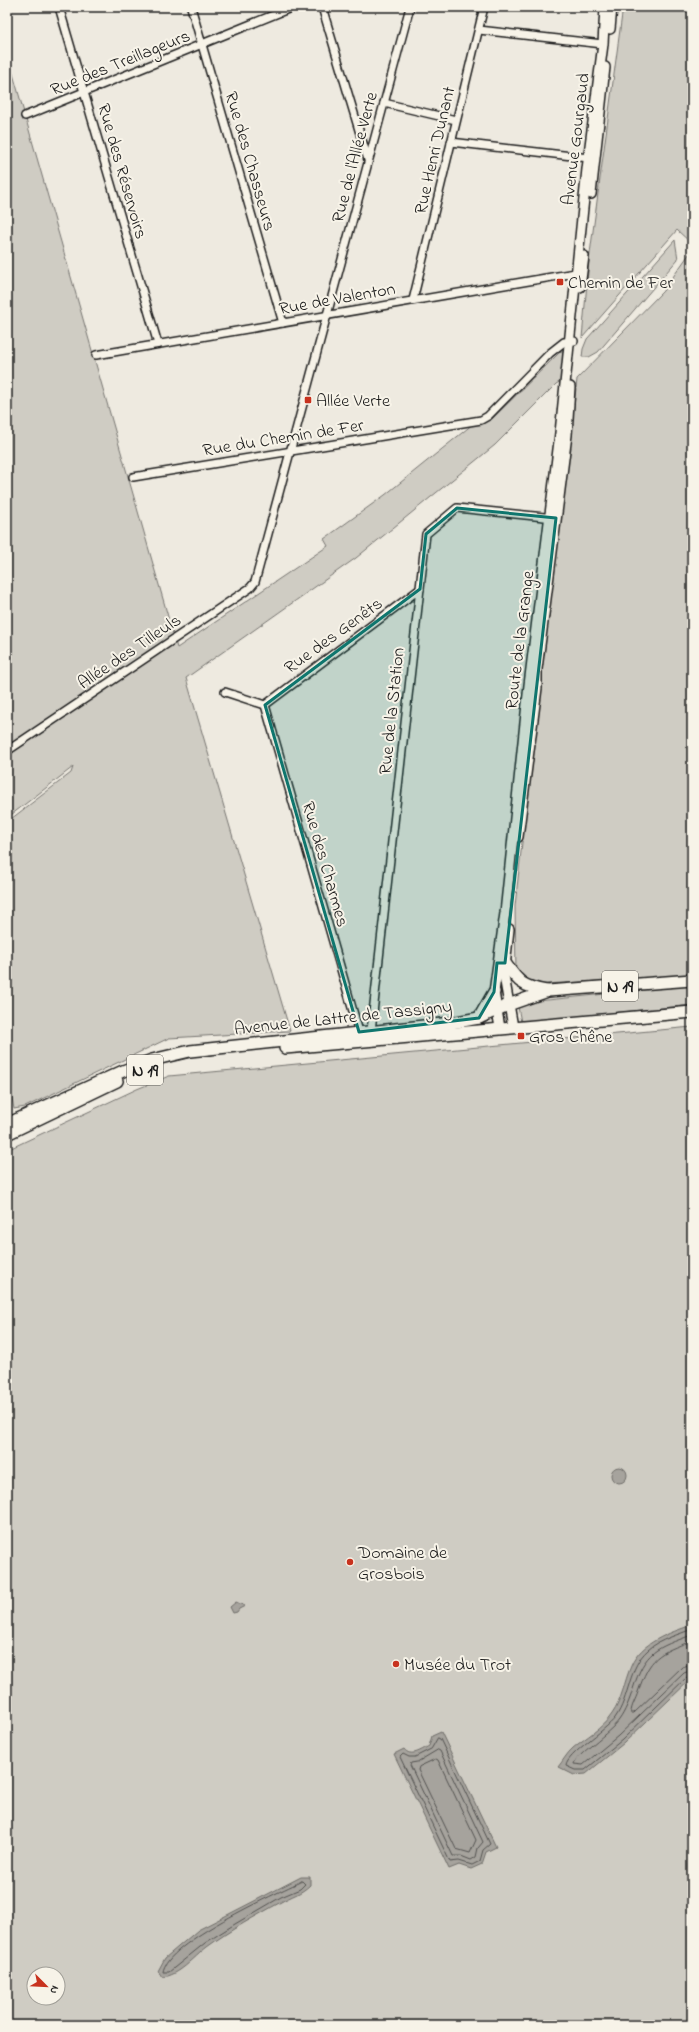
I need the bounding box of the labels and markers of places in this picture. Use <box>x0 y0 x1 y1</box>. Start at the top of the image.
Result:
place label: Chemin de Fer <box>568 271 673 297</box>
marker: Chemin de Fer <box>555 277 565 287</box>
place label: Allée Verte <box>316 389 391 415</box>
marker: Allée Verte <box>303 395 313 405</box>
place label: Gros Chêne <box>529 1025 613 1051</box>
marker: Gros Chêne <box>516 1031 526 1041</box>
place label: Domaine de Grosbois <box>357 1541 448 1588</box>
marker: Domaine de Grosbois <box>345 1557 355 1567</box>
place label: Musée du Trot <box>404 1653 511 1679</box>
marker: Musée du Trot <box>391 1659 401 1669</box>

